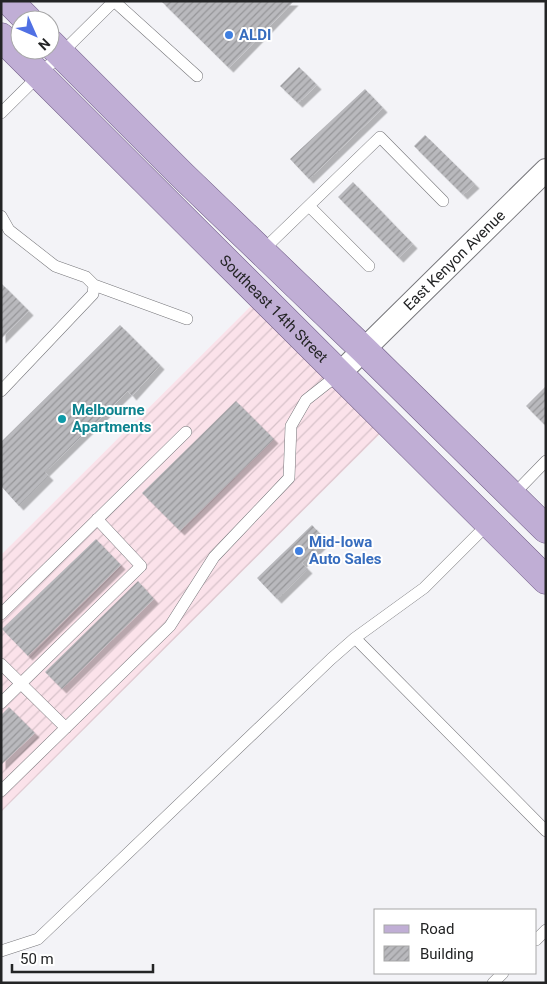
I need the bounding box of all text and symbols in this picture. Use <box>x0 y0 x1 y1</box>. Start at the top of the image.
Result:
north arrow <box>10 10 60 60</box>
place label: ALDI <box>239 26 271 44</box>
marker: ALDI <box>223 29 235 41</box>
text: N <box>35 35 53 53</box>
street label: East Kenyon Avenue <box>400 206 509 314</box>
street label: Southeast 14th Street <box>216 251 331 366</box>
place label: Melbourne Apartments <box>72 401 152 436</box>
marker: Melbourne Apartments <box>56 413 68 425</box>
place label: Mid-Iowa Auto Sales <box>309 533 382 568</box>
marker: Mid-Iowa Auto Sales <box>293 545 305 557</box>
legend <box>374 909 537 974</box>
text: Road <box>420 920 454 938</box>
scale bar <box>12 942 154 974</box>
text: Building <box>420 945 474 963</box>
text: 50 m <box>20 950 54 968</box>

